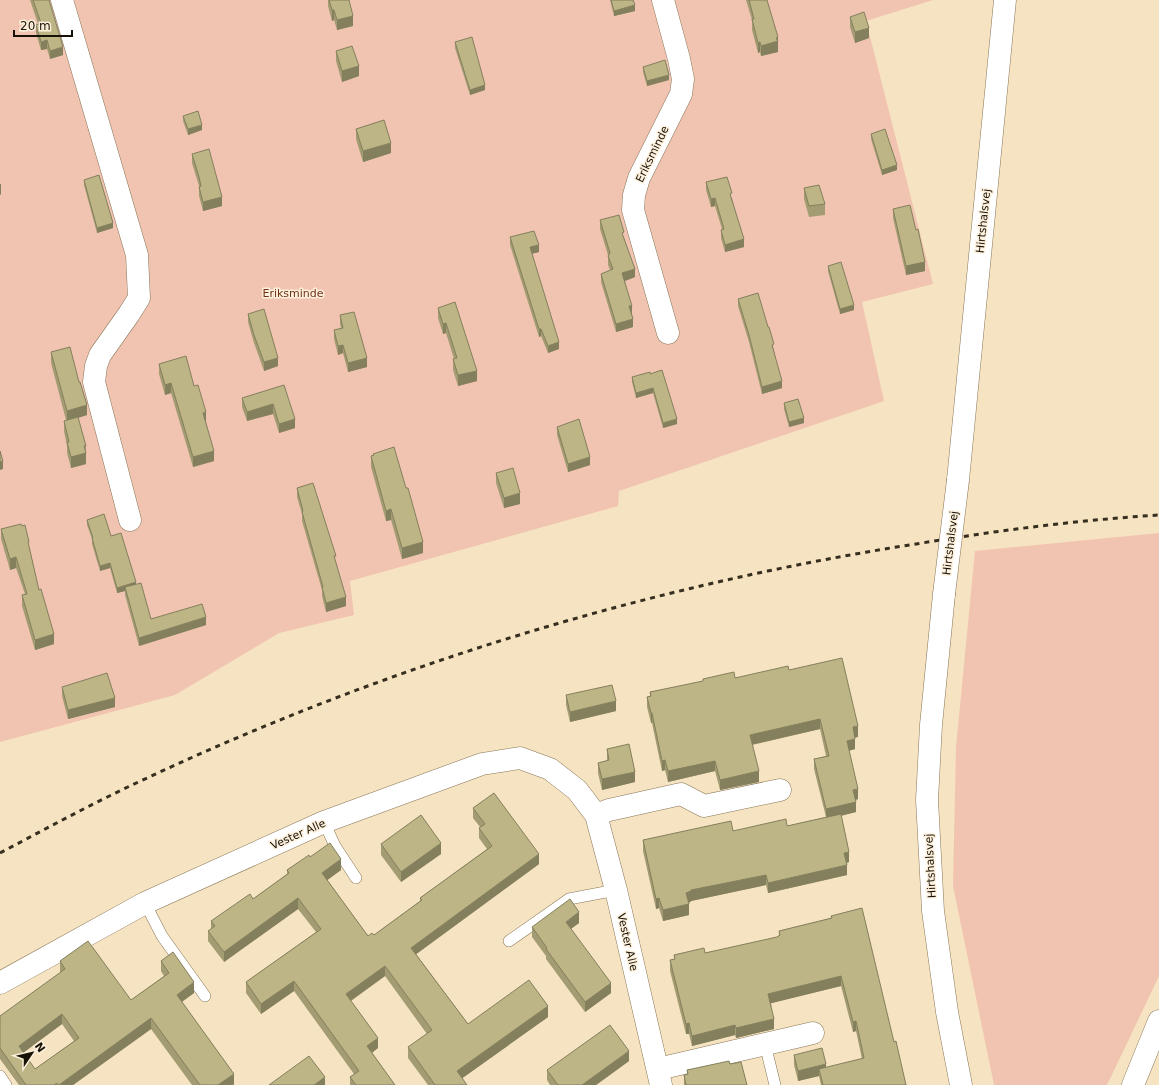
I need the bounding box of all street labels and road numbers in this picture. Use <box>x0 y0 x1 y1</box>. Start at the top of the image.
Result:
street label: Eriksminde <box>633 124 672 185</box>
street label: Hirtshalsvej <box>974 188 993 254</box>
street label: Hirtshalsvej <box>940 510 961 576</box>
street label: Vester Alle <box>269 816 328 852</box>
street label: Hirtshalsvej <box>922 833 939 899</box>
street label: Vester Alle <box>615 912 640 972</box>

